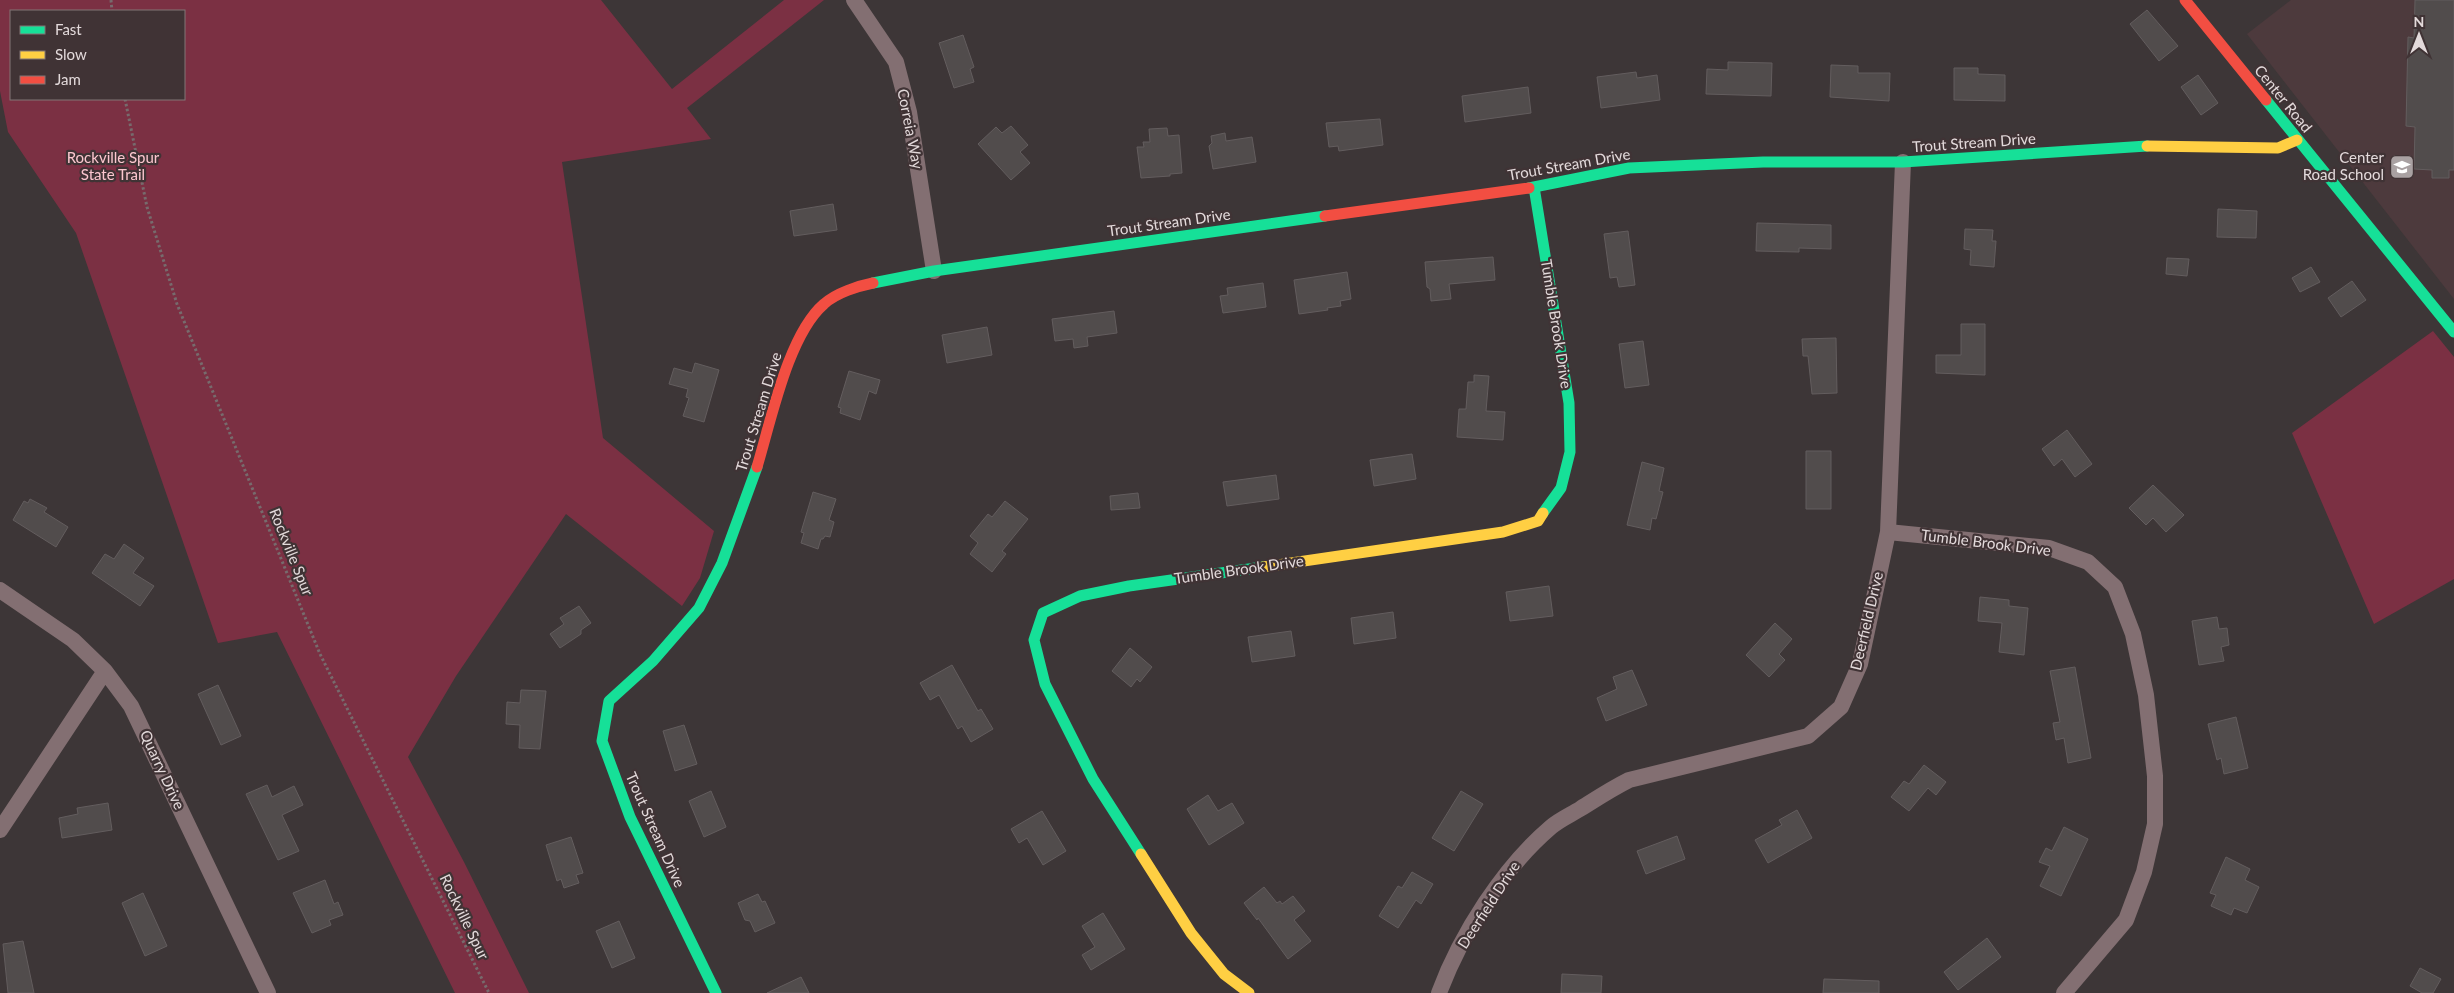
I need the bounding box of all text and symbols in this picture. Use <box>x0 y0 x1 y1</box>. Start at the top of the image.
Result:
legend <box>10 10 185 100</box>
north arrow <box>2394 10 2444 60</box>
text: N <box>2414 13 2424 30</box>
text: Fast <box>55 20 82 38</box>
text: Slow <box>55 45 87 63</box>
street label: Center Road <box>2251 61 2316 136</box>
text: Jam <box>55 70 81 88</box>
street label: Correia Way <box>894 87 928 171</box>
street label: Trout Stream Drive <box>1911 129 2037 155</box>
street label: Trout Stream Drive <box>1506 144 1632 184</box>
park label: Rockville Spur State Trail <box>67 148 160 183</box>
place label: Center Road School <box>2303 148 2385 183</box>
school or university icon: Center Road School <box>2389 154 2415 180</box>
street label: Trout Stream Drive <box>1106 204 1232 240</box>
street label: Tumble Brook Drive <box>1538 258 1576 390</box>
street label: Trout Stream Drive <box>731 350 785 474</box>
street label: Rockville Spur <box>266 505 318 598</box>
street label: Tumble Brook Drive <box>1920 525 2052 559</box>
street label: Tumble Brook Drive <box>1173 551 1305 587</box>
street label: Deerfield Drive <box>1846 570 1886 672</box>
street label: Quarry Drive <box>137 727 189 812</box>
street label: Trout Stream Drive <box>622 769 689 890</box>
street label: Deerfield Drive <box>1453 857 1523 952</box>
street label: Rockville Spur <box>437 871 494 963</box>

